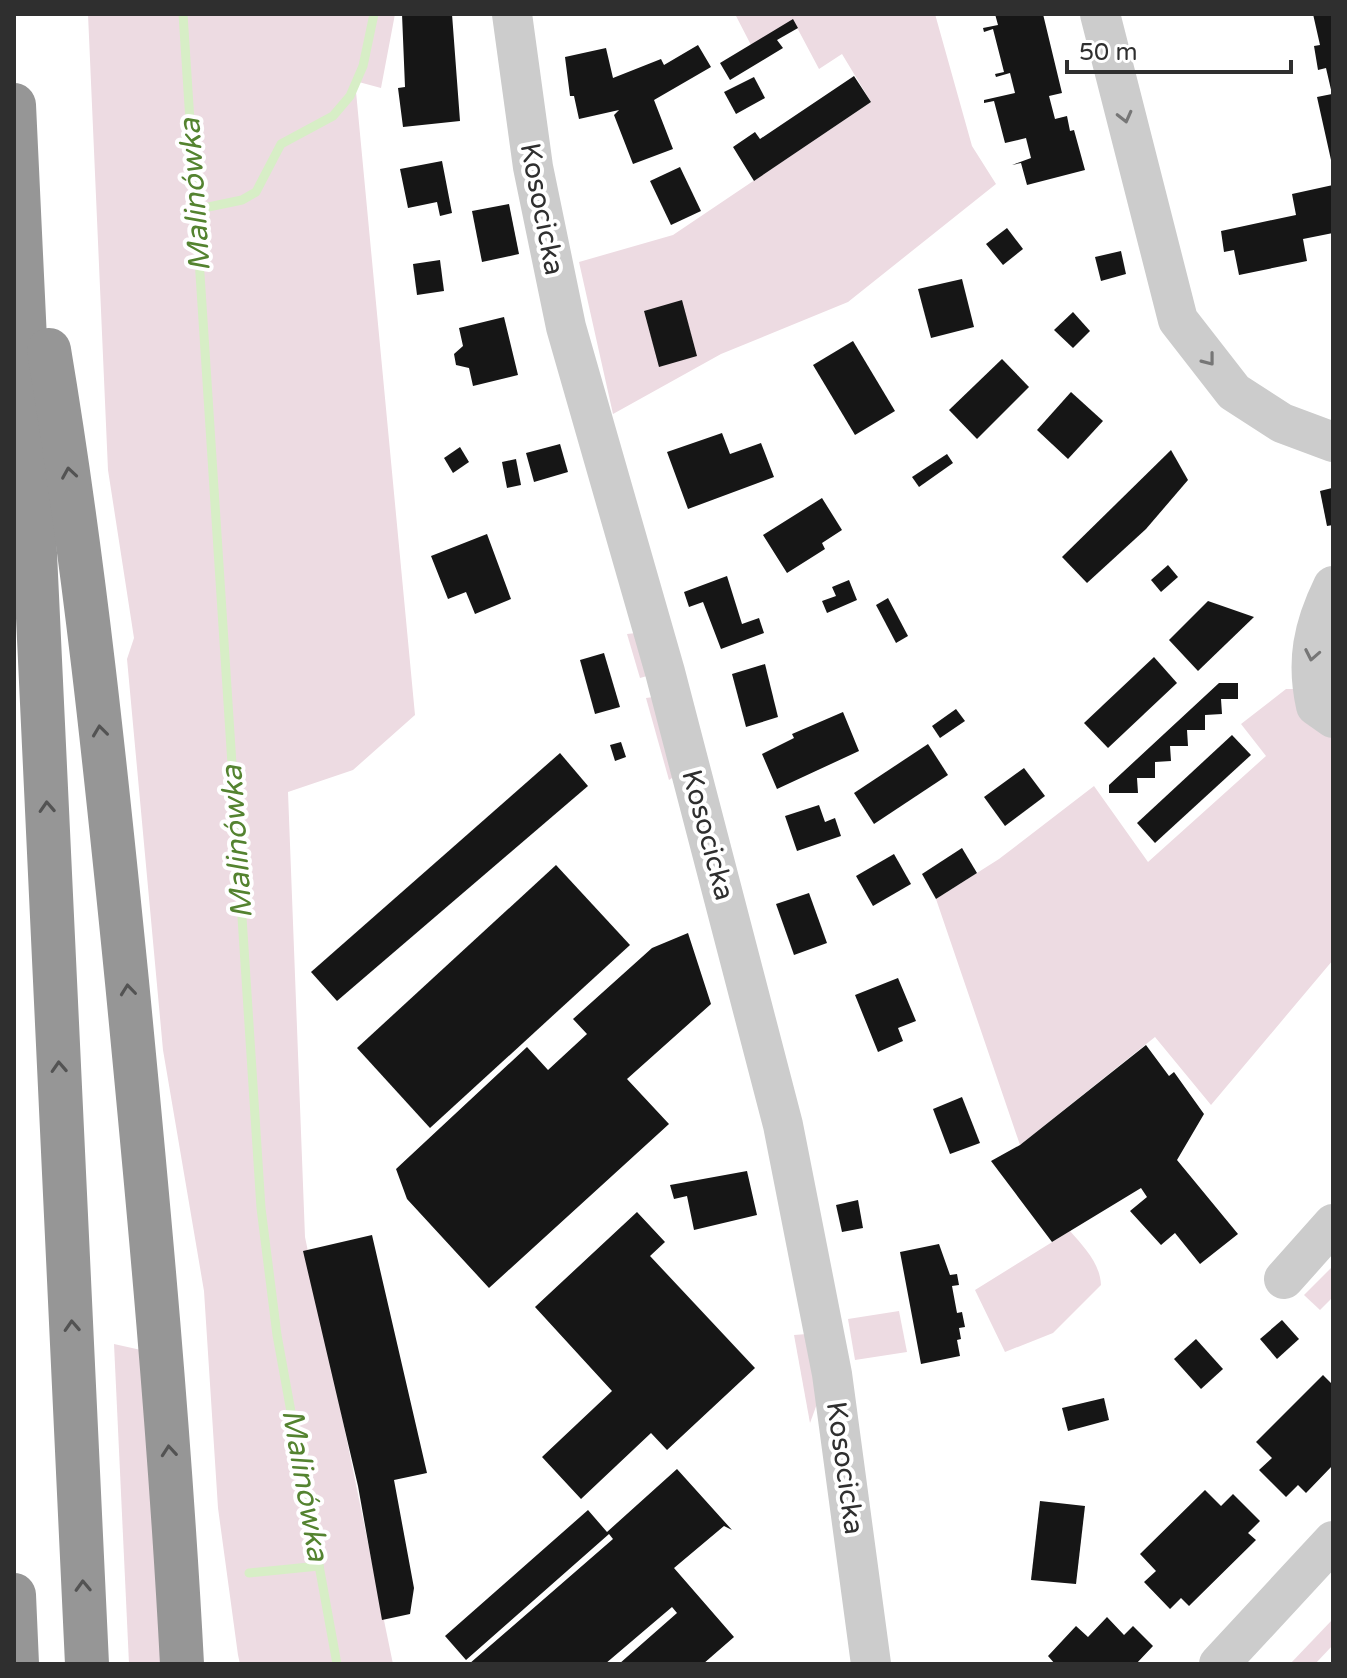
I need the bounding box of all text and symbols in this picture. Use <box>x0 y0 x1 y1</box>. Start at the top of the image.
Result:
scale bar <box>1067 24 1291 74</box>
text: 50 m <box>1079 38 1137 67</box>
one-way arrow <box>1116 110 1133 123</box>
water label: Malinówka <box>171 116 219 273</box>
street label: Kosocicka <box>513 140 571 278</box>
one-way arrow <box>1199 351 1214 365</box>
one-way arrow <box>62 466 79 480</box>
one-way arrow <box>1305 649 1322 662</box>
one-way arrow <box>92 724 109 737</box>
water label: Malinówka <box>213 763 261 920</box>
street label: Kosocicka <box>674 766 742 904</box>
one-way arrow <box>39 800 56 813</box>
one-way arrow <box>119 983 136 996</box>
one-way arrow <box>51 1060 68 1073</box>
one-way arrow <box>63 1319 80 1332</box>
street label: Kosocicka <box>819 1399 871 1537</box>
water label: Malinówka <box>273 1406 337 1565</box>
one-way arrow <box>160 1444 177 1457</box>
one-way arrow <box>75 1579 92 1592</box>

